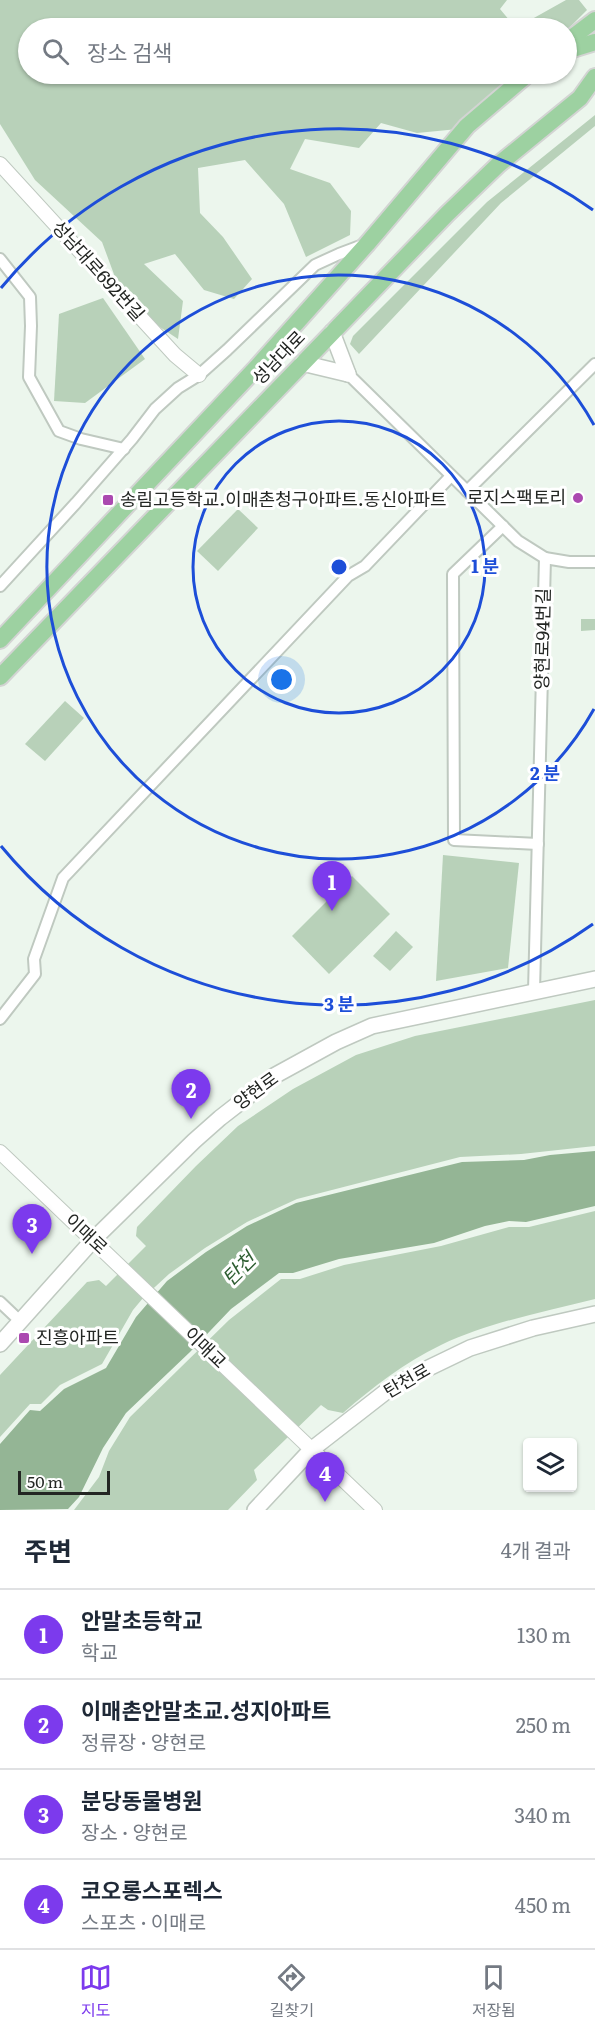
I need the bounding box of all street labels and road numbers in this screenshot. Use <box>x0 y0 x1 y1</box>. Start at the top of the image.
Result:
street label: 성남대로692번길 <box>46 214 152 326</box>
street label: 성남대로 <box>245 324 311 390</box>
street label: 양현로94번길 <box>527 588 556 690</box>
street label: 양현로 <box>227 1064 283 1115</box>
street label: 이매로 <box>60 1206 114 1260</box>
street label: 이매교 <box>179 1320 233 1374</box>
street label: 탄천로 <box>378 1356 435 1404</box>

